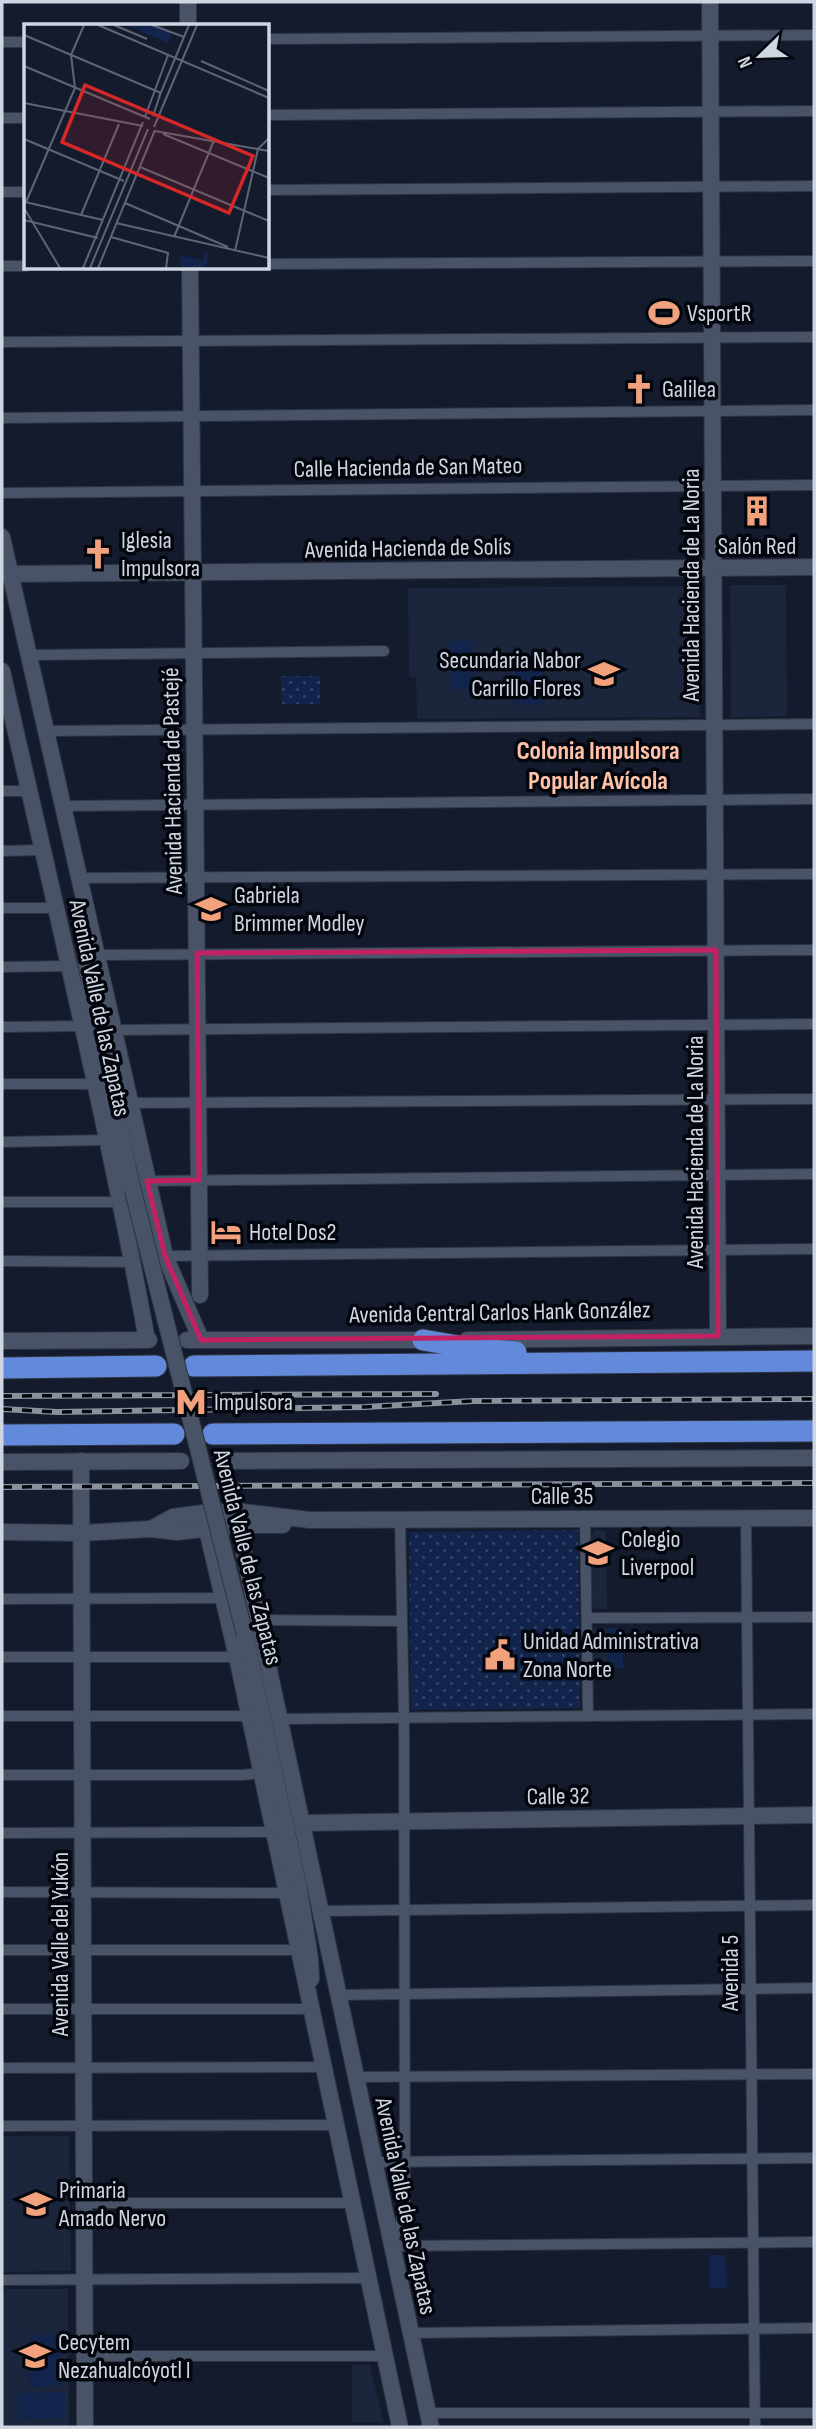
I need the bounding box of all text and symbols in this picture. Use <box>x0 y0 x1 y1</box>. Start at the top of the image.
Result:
north arrow <box>725 21 795 91</box>
inset map <box>24 24 270 270</box>
text: N <box>733 53 758 71</box>
sports icon: VsportR <box>647 296 681 330</box>
place label: VsportR <box>687 299 752 328</box>
church icon: Galilea <box>622 372 656 406</box>
place label: Galilea <box>662 375 716 404</box>
street label: Calle Hacienda de San Mateo <box>293 451 523 484</box>
street label: Avenida Hacienda de La Noria <box>677 468 706 703</box>
building icon: Salón Red <box>740 494 774 528</box>
place label: Iglesia Impulsora <box>121 526 200 583</box>
street label: Avenida Hacienda de Solís <box>304 532 511 565</box>
place label: Salón Red <box>718 532 796 561</box>
church icon: Iglesia Impulsora <box>81 537 115 571</box>
place label: Secundaria Nabor Carrillo Flores <box>439 646 581 703</box>
school or university icon: Secundaria Nabor Carrillo Flores <box>587 657 621 691</box>
street label: Avenida Hacienda de Pastejé <box>156 667 189 896</box>
district label: Colonia Impulsora Popular Avícola <box>516 736 680 797</box>
place label: Gabriela Brimmer Modley <box>234 881 365 938</box>
school or university icon: Gabriela Brimmer Modley <box>194 892 228 926</box>
street label: Avenida Valle de las Zapatas <box>62 896 137 1119</box>
street label: Avenida Hacienda de La Noria <box>681 1035 710 1270</box>
hotel icon: Hotel Dos2 <box>209 1215 243 1249</box>
place label: Hotel Dos2 <box>249 1218 336 1247</box>
street label: Avenida Central Carlos Hank González <box>348 1295 651 1330</box>
metro station icon: Impulsora <box>174 1385 208 1419</box>
place label: Impulsora <box>214 1388 293 1417</box>
street label: Avenida Valle de las Zapatas <box>206 1445 288 1668</box>
street label: Calle 35 <box>531 1482 593 1511</box>
place label: Colegio Liverpool <box>621 1525 694 1582</box>
school or university icon: Colegio Liverpool <box>581 1536 615 1570</box>
place label: Unidad Administrativa Zona Norte <box>523 1627 699 1684</box>
public building icon: Unidad Administrativa Zona Norte <box>483 1638 517 1672</box>
street label: Calle 32 <box>526 1781 590 1812</box>
street label: Avenida Valle del Yukón <box>46 1852 75 2037</box>
street label: Avenida 5 <box>716 1935 745 2012</box>
street label: Avenida Valle de las Zapatas <box>368 2094 443 2317</box>
place label: Primaria Amado Nervo <box>58 2176 166 2233</box>
school or university icon: Primaria Amado Nervo <box>19 2187 53 2221</box>
place label: Cecytem Nezahualcóyotl I <box>58 2328 191 2385</box>
school or university icon: Cecytem Nezahualcóyotl I <box>18 2339 52 2373</box>

